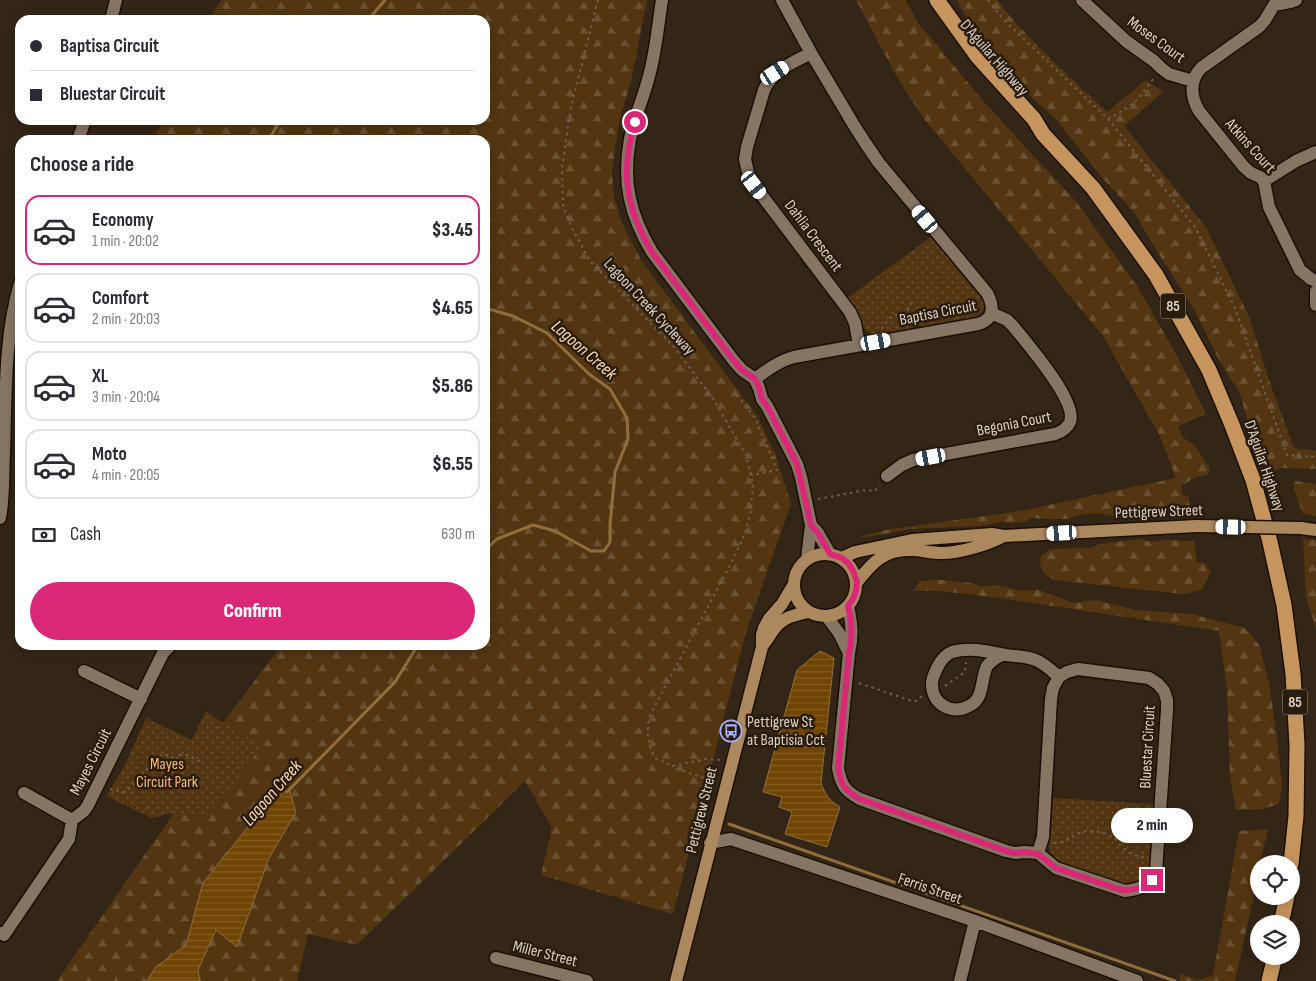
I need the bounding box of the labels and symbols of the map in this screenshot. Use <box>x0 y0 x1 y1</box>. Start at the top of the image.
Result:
street label: Moses Court <box>1123 13 1189 68</box>
street label: D'Aguilar Highway <box>956 16 1032 100</box>
car <box>758 59 791 87</box>
route start <box>624 111 646 133</box>
street label: Atkins Court <box>1220 114 1279 177</box>
car <box>738 169 769 201</box>
street label: Dahlia Crescent <box>780 197 846 276</box>
car <box>909 203 940 235</box>
street label: Lagoon Creek Cycleway <box>599 255 699 359</box>
road number: 85 <box>1160 294 1186 318</box>
street label: Baptisa Circuit <box>898 296 978 330</box>
water label: Lagoon Creek <box>547 316 622 385</box>
car <box>859 332 892 352</box>
street label: Begonia Court <box>975 407 1053 441</box>
street label: D'Aguilar Highway <box>1240 418 1288 514</box>
car <box>914 447 947 467</box>
street label: Pettigrew Street <box>1115 501 1204 523</box>
car <box>1215 519 1246 535</box>
car <box>1046 525 1077 541</box>
road number: 85 <box>1282 690 1308 714</box>
street label: Bluestar Circuit <box>1136 705 1160 789</box>
place label: Pettigrew St at Baptisia Cct <box>747 713 825 750</box>
bus stop icon: Pettigrew St at Baptisia Cct <box>719 719 743 743</box>
street label: Mayes Circuit <box>66 725 116 799</box>
park label: Mayes Circuit Park <box>136 755 198 792</box>
water label: Lagoon Creek <box>238 755 307 830</box>
street label: Pettigrew Street <box>682 765 722 855</box>
callout: 2 min <box>1111 808 1193 842</box>
street label: Ferris Street <box>895 869 965 909</box>
route end <box>1141 869 1163 891</box>
street label: Miller Street <box>511 937 579 971</box>

